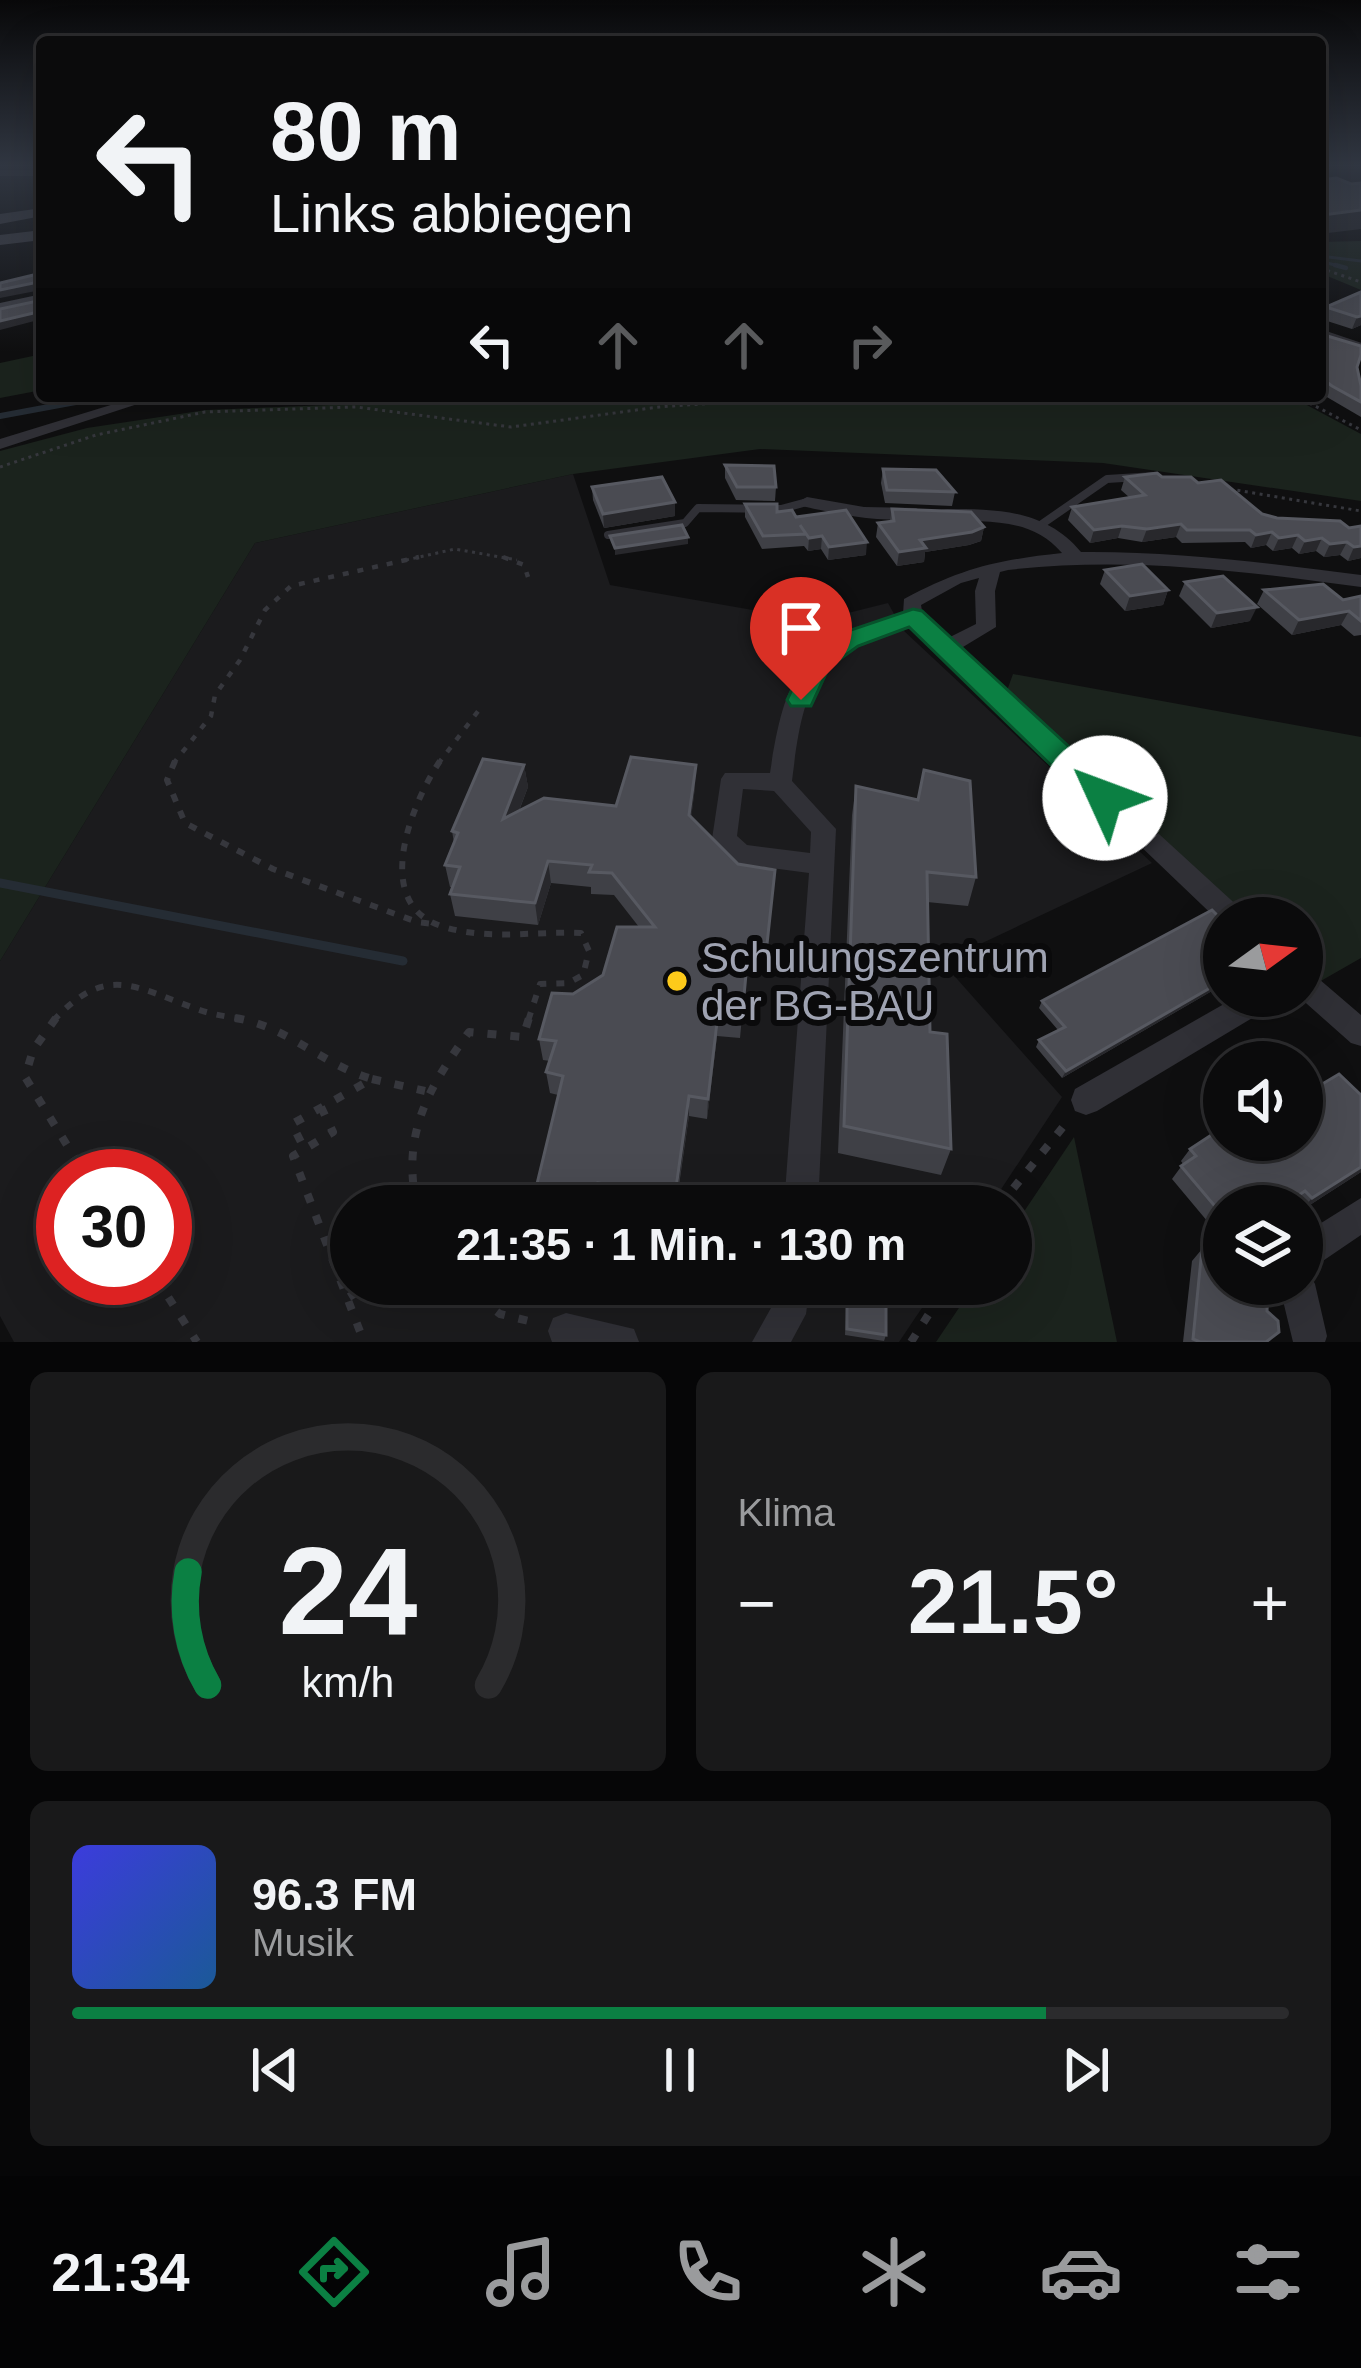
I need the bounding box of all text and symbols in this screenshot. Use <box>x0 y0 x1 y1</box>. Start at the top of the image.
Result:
icon: left <box>72 84 228 240</box>
text: 80 m <box>270 84 461 178</box>
text: Links abbiegen <box>270 183 633 243</box>
icon: left <box>459 312 525 378</box>
icon: ahead <box>585 312 651 378</box>
icon: ahead <box>711 312 777 378</box>
icon: right <box>837 312 903 378</box>
pin <box>750 577 852 700</box>
icon: arrive <box>768 595 834 661</box>
position arrow <box>1042 735 1168 861</box>
north arrow <box>1203 897 1323 1017</box>
map controls <box>1203 897 1323 1305</box>
place label: Schulungszentrum der BG-BAU <box>701 934 1049 1029</box>
marker: Schulungszentrum der BG-BAU <box>664 968 690 994</box>
button: sound <box>1203 1041 1323 1161</box>
speed limit sign: 30 <box>36 1149 192 1305</box>
button: layers <box>1203 1185 1323 1305</box>
text: 21:35 · 1 Min. · 130 m <box>456 1219 906 1270</box>
text: Klima <box>738 1491 835 1534</box>
text: 24 <box>278 1521 417 1660</box>
text: 21.5° <box>908 1552 1119 1652</box>
text: − <box>738 1566 776 1640</box>
text: + <box>1250 1566 1289 1640</box>
text: km/h <box>301 1657 394 1705</box>
text: 96.3 FM <box>252 1869 417 1920</box>
text: Musik <box>252 1921 354 1964</box>
icon: previous <box>242 2037 308 2103</box>
icon: pause <box>647 2037 713 2103</box>
icon: next <box>1053 2037 1119 2103</box>
icon: directions <box>292 2230 376 2314</box>
icon: music <box>479 2230 563 2314</box>
icon: phone <box>666 2230 750 2314</box>
icon: climate <box>852 2230 936 2314</box>
icon: car <box>1039 2230 1123 2314</box>
icon: filters <box>1226 2230 1310 2314</box>
text: 21:34 <box>51 2242 189 2302</box>

